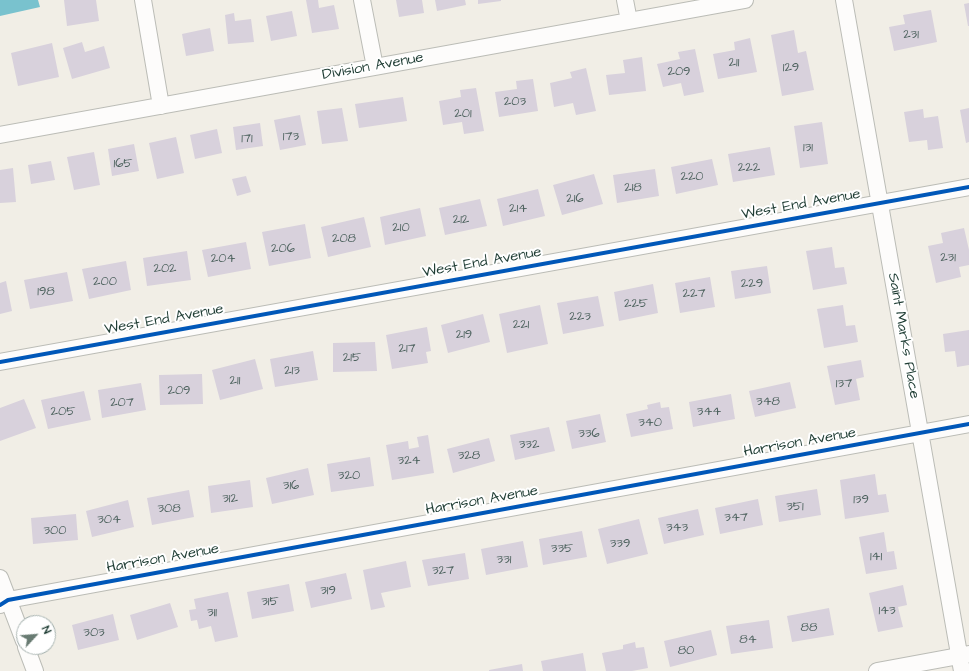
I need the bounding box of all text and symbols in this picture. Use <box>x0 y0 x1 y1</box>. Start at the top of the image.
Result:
house number: 231 <box>903 27 919 43</box>
street label: Division Avenue <box>321 49 425 85</box>
house number: 211 <box>729 55 739 71</box>
house number: 129 <box>783 60 799 76</box>
house number: 209 <box>667 64 691 80</box>
house number: 203 <box>504 94 526 110</box>
house number: 201 <box>454 106 472 122</box>
house number: 173 <box>283 129 299 145</box>
house number: 171 <box>241 131 253 147</box>
house number: 131 <box>803 140 813 156</box>
house number: 165 <box>113 156 133 172</box>
house number: 222 <box>738 160 760 176</box>
house number: 220 <box>680 169 704 185</box>
house number: 218 <box>624 180 642 196</box>
street label: West End Avenue <box>740 186 862 224</box>
house number: 216 <box>566 191 584 207</box>
house number: 214 <box>509 201 527 217</box>
house number: 212 <box>453 212 469 228</box>
house number: 210 <box>392 220 410 236</box>
house number: 208 <box>332 231 356 247</box>
house number: 206 <box>271 241 295 257</box>
street label: West End Avenue <box>421 244 543 282</box>
house number: 231 <box>940 250 956 266</box>
house number: 204 <box>211 251 235 267</box>
house number: 202 <box>153 261 177 277</box>
street label: Saint Marks Place <box>883 272 923 400</box>
house number: 200 <box>93 274 117 290</box>
house number: 229 <box>741 276 763 292</box>
house number: 198 <box>37 284 55 300</box>
house number: 227 <box>683 286 705 302</box>
house number: 225 <box>624 296 648 312</box>
street label: West End Avenue <box>103 301 225 339</box>
house number: 223 <box>569 309 591 325</box>
house number: 221 <box>513 317 529 333</box>
house number: 219 <box>456 327 472 343</box>
house number: 217 <box>398 341 416 357</box>
house number: 215 <box>343 350 361 366</box>
house number: 213 <box>284 363 300 379</box>
house number: 211 <box>230 373 240 389</box>
house number: 137 <box>836 376 852 392</box>
house number: 209 <box>167 383 191 399</box>
house number: 348 <box>756 394 780 410</box>
house number: 207 <box>110 395 134 411</box>
house number: 205 <box>51 404 75 420</box>
house number: 344 <box>697 404 721 420</box>
house number: 340 <box>638 415 662 431</box>
street label: Harrison Avenue <box>742 424 858 462</box>
house number: 336 <box>578 426 600 442</box>
house number: 332 <box>519 437 539 453</box>
house number: 328 <box>458 448 480 464</box>
house number: 324 <box>398 453 420 469</box>
house number: 320 <box>338 468 360 484</box>
house number: 316 <box>283 478 299 494</box>
street label: Harrison Avenue <box>424 482 540 520</box>
house number: 312 <box>222 491 238 507</box>
house number: 139 <box>853 492 869 508</box>
house number: 351 <box>786 499 804 515</box>
house number: 308 <box>157 501 181 517</box>
house number: 347 <box>724 510 748 526</box>
house number: 304 <box>97 512 121 528</box>
house number: 343 <box>666 520 688 536</box>
house number: 300 <box>43 523 67 539</box>
house number: 339 <box>610 536 630 552</box>
street label: Harrison Avenue <box>105 540 221 578</box>
house number: 335 <box>551 541 573 557</box>
house number: 141 <box>870 549 882 565</box>
house number: 331 <box>497 552 511 568</box>
house number: 327 <box>432 563 454 579</box>
house number: 319 <box>320 583 336 599</box>
house number: 315 <box>261 594 279 610</box>
house number: 143 <box>878 603 896 619</box>
house number: 311 <box>207 605 217 621</box>
north arrow <box>16 615 56 655</box>
house number: 88 <box>801 620 817 636</box>
text: N <box>38 624 55 636</box>
house number: 303 <box>83 625 105 641</box>
house number: 84 <box>739 632 757 648</box>
house number: 80 <box>678 643 694 659</box>

